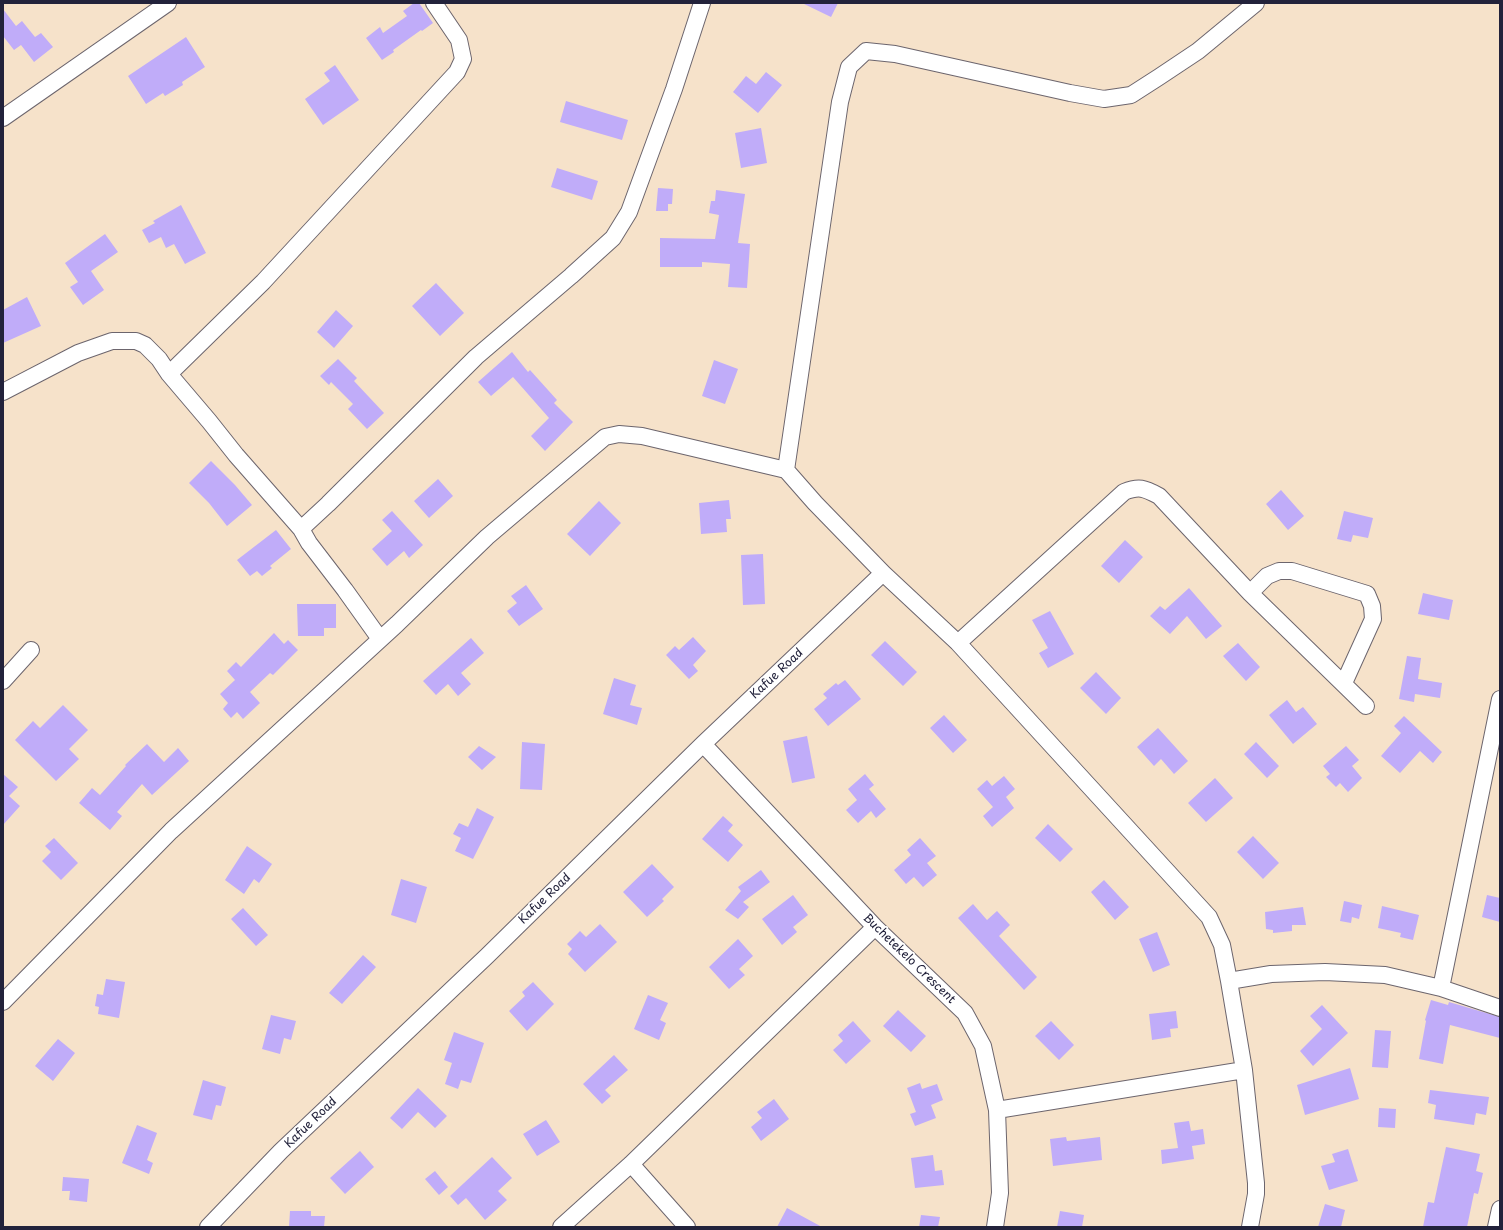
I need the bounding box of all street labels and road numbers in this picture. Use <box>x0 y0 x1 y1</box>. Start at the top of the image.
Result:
street label: Kafue Road <box>748 646 806 702</box>
street label: Kafue Road <box>516 871 574 927</box>
street label: Buchetekelo Crescent <box>860 911 958 1007</box>
street label: Kafue Road <box>282 1095 340 1151</box>

